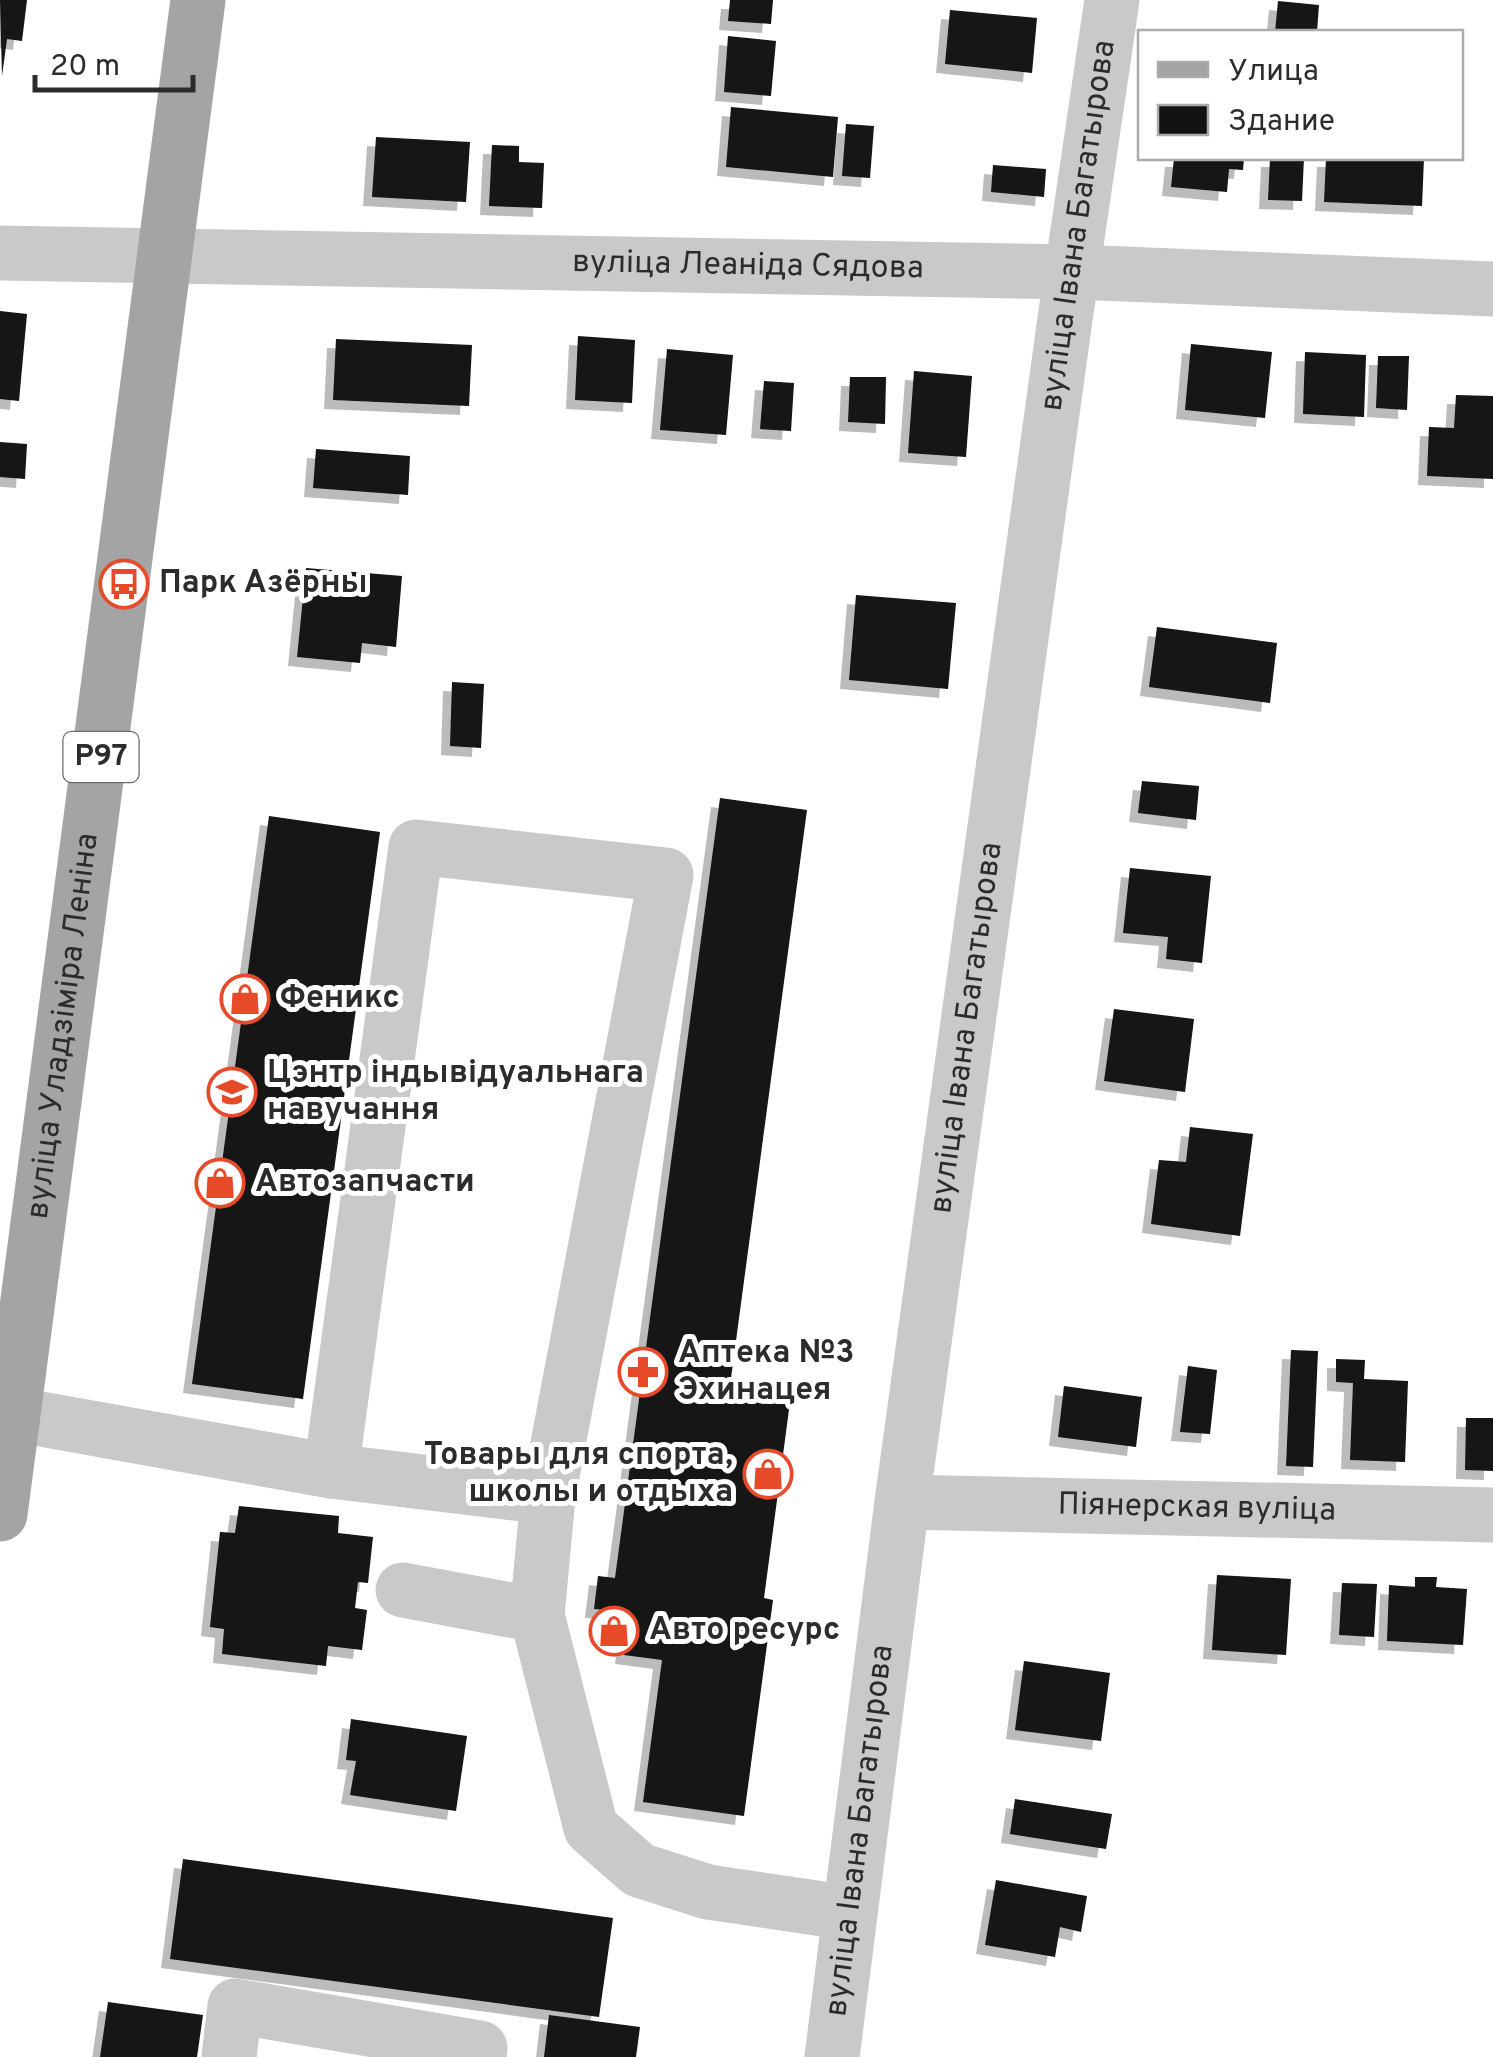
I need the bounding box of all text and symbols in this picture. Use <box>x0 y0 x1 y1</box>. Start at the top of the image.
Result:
scale bar <box>35 30 192 92</box>
legend <box>1138 30 1463 160</box>
street label: вуліца Івана Багатырова <box>1033 37 1126 414</box>
text: 20 m <box>50 49 120 86</box>
text: Улица <box>1228 54 1319 91</box>
text: Здание <box>1228 104 1335 141</box>
street label: вуліца Леаніда Сядова <box>572 243 924 289</box>
bus stop icon: Парк Азёрны <box>98 558 150 610</box>
place label: Парк Азёрны <box>159 564 368 604</box>
road number: Р97 <box>64 732 138 782</box>
street label: вуліца Уладзіміра Леніна <box>19 831 109 1222</box>
street label: вуліца Івана Багатырова <box>922 840 1013 1216</box>
shop icon: Феникс <box>219 973 271 1025</box>
place label: Феникс <box>280 979 400 1019</box>
place label: Цэнтр індывідуальнага навучання <box>267 1054 644 1131</box>
school or university icon: Цэнтр індывідуальнага навучання <box>206 1066 258 1118</box>
shop icon: Автозапчасти <box>194 1157 246 1209</box>
place label: Автозапчасти <box>255 1163 475 1203</box>
place label: Аптека №3 Эхинацея <box>678 1334 854 1411</box>
pharmacy icon: Аптека №3 Эхинацея <box>617 1346 669 1398</box>
place label: Товары для спорта, школы и отдыха <box>424 1436 733 1513</box>
shop icon: Товары для спорта, школы и отдыха <box>742 1448 794 1500</box>
street label: Піянерская вуліца <box>1057 1485 1336 1532</box>
shop icon: Авто ресурс <box>588 1605 640 1657</box>
place label: Авто ресурс <box>649 1611 840 1651</box>
street label: вуліца Івана Багатырова <box>817 1643 904 2019</box>

